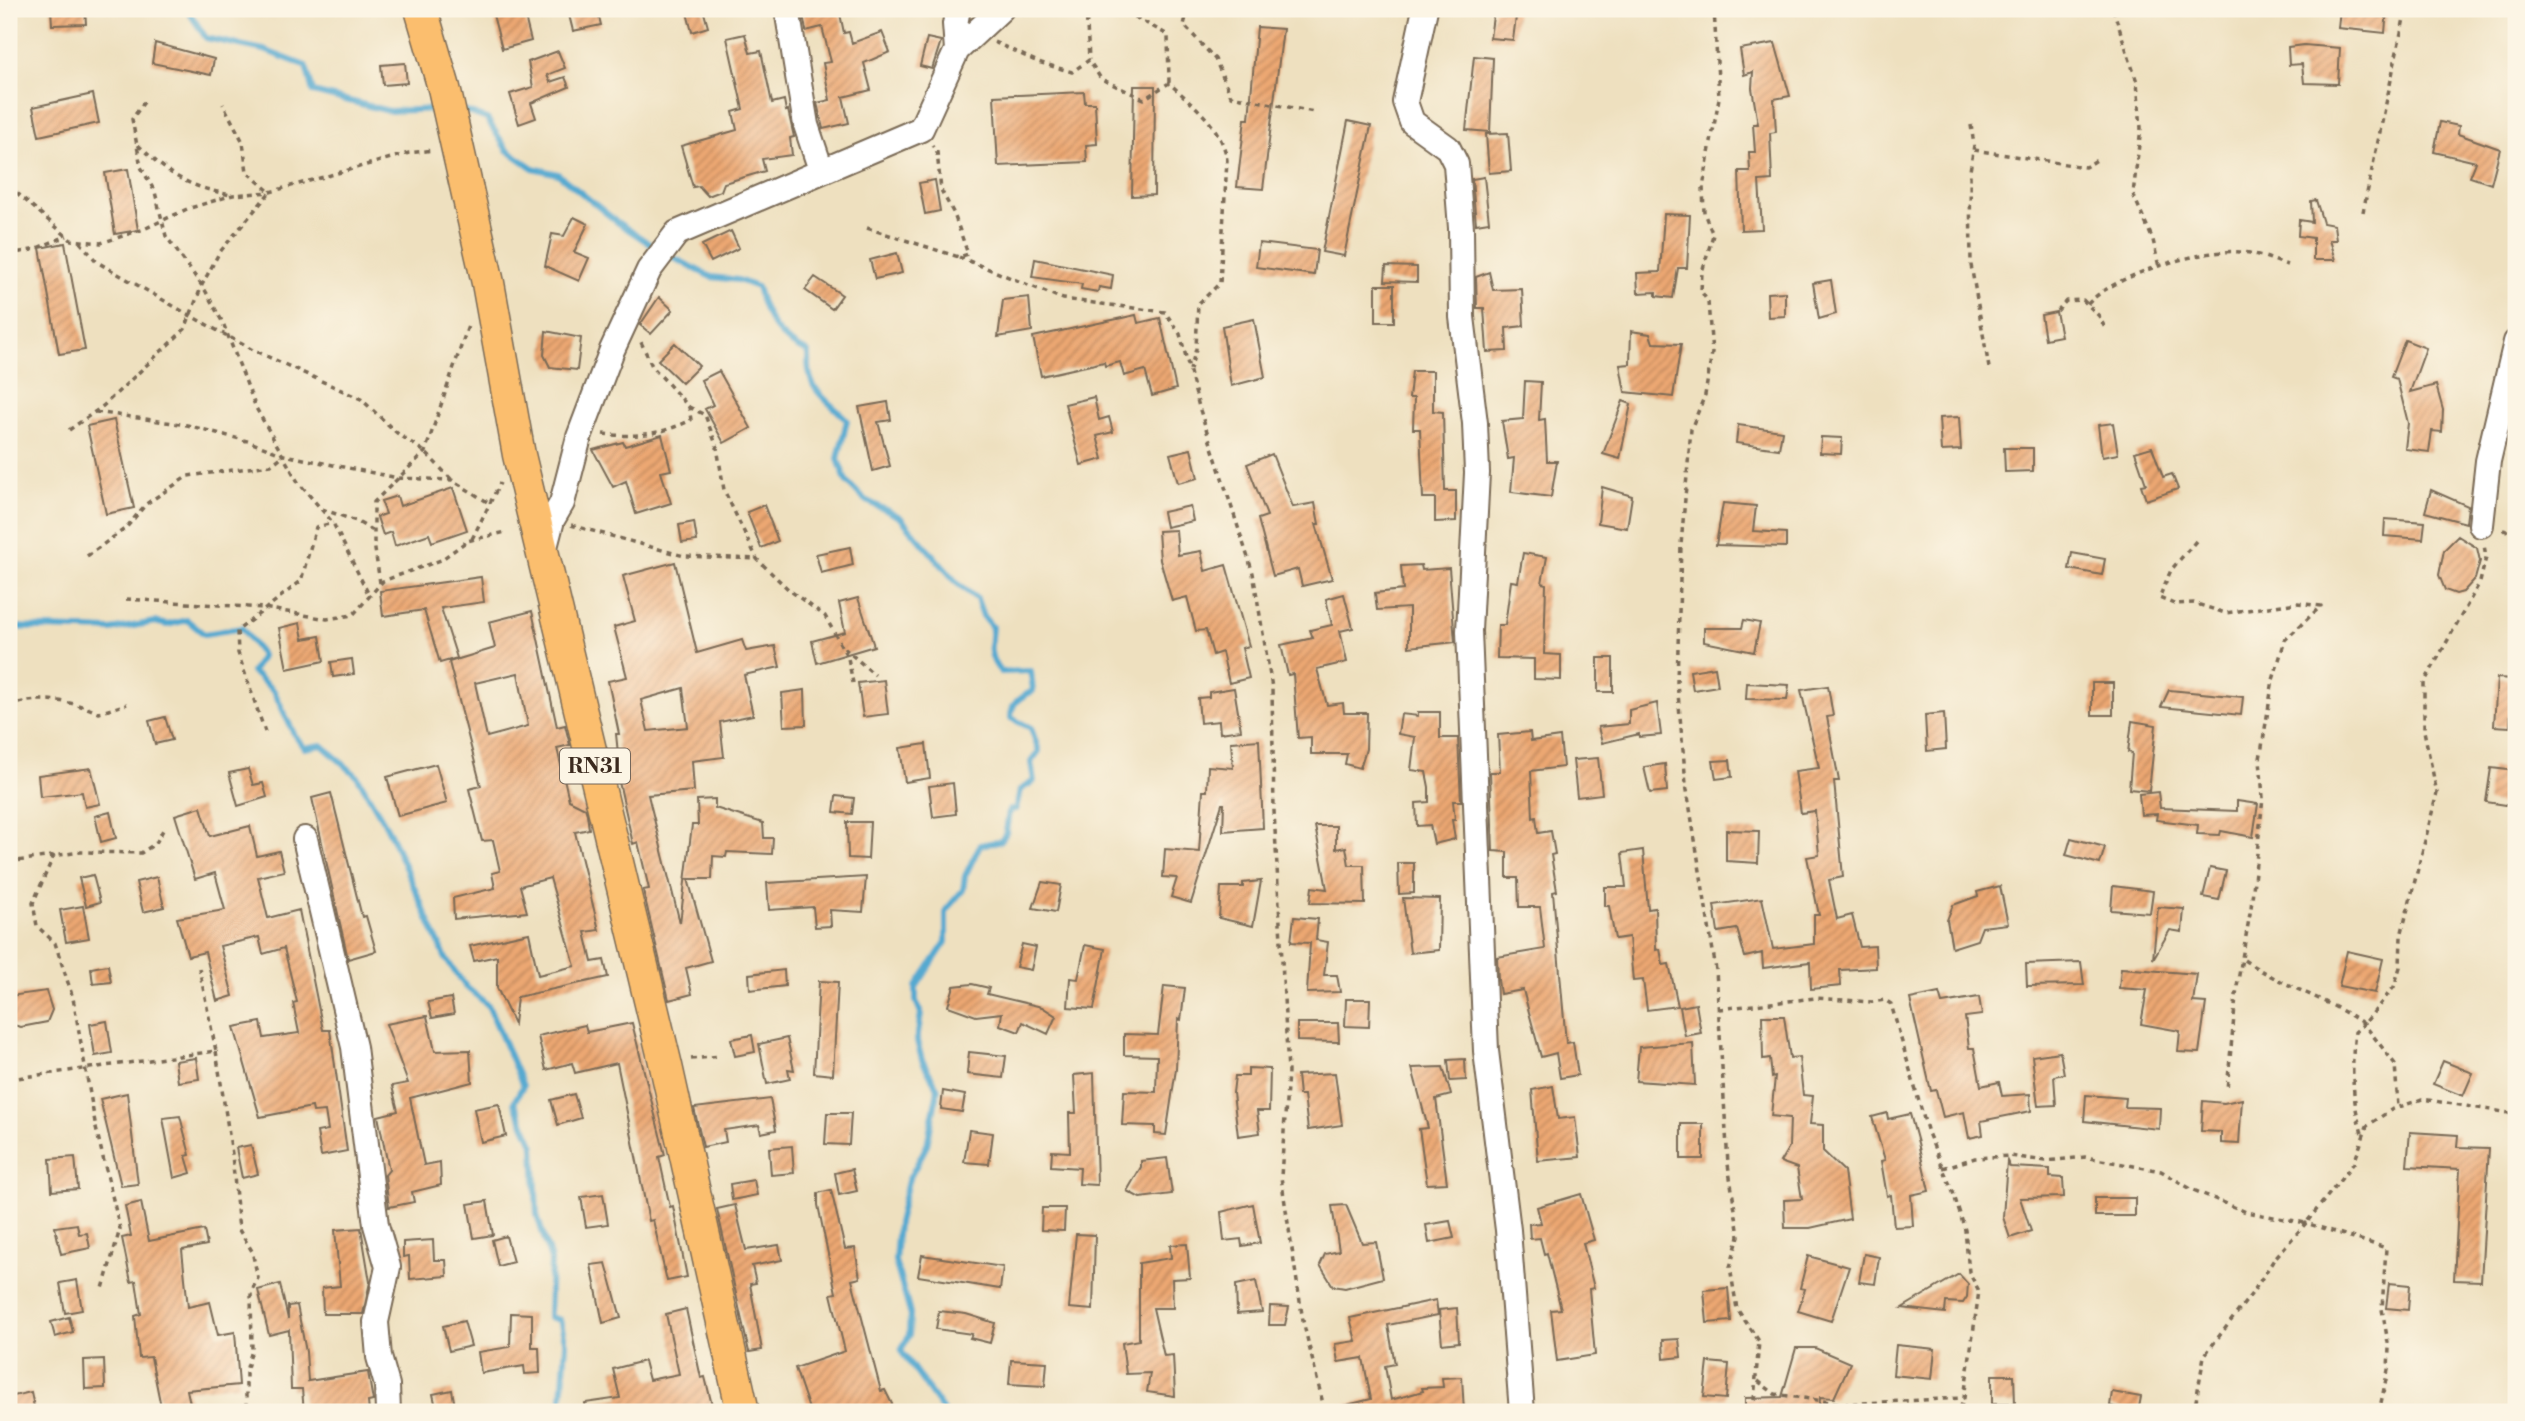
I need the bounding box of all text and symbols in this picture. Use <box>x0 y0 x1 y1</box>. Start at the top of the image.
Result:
road number: RN31 <box>560 748 630 784</box>

